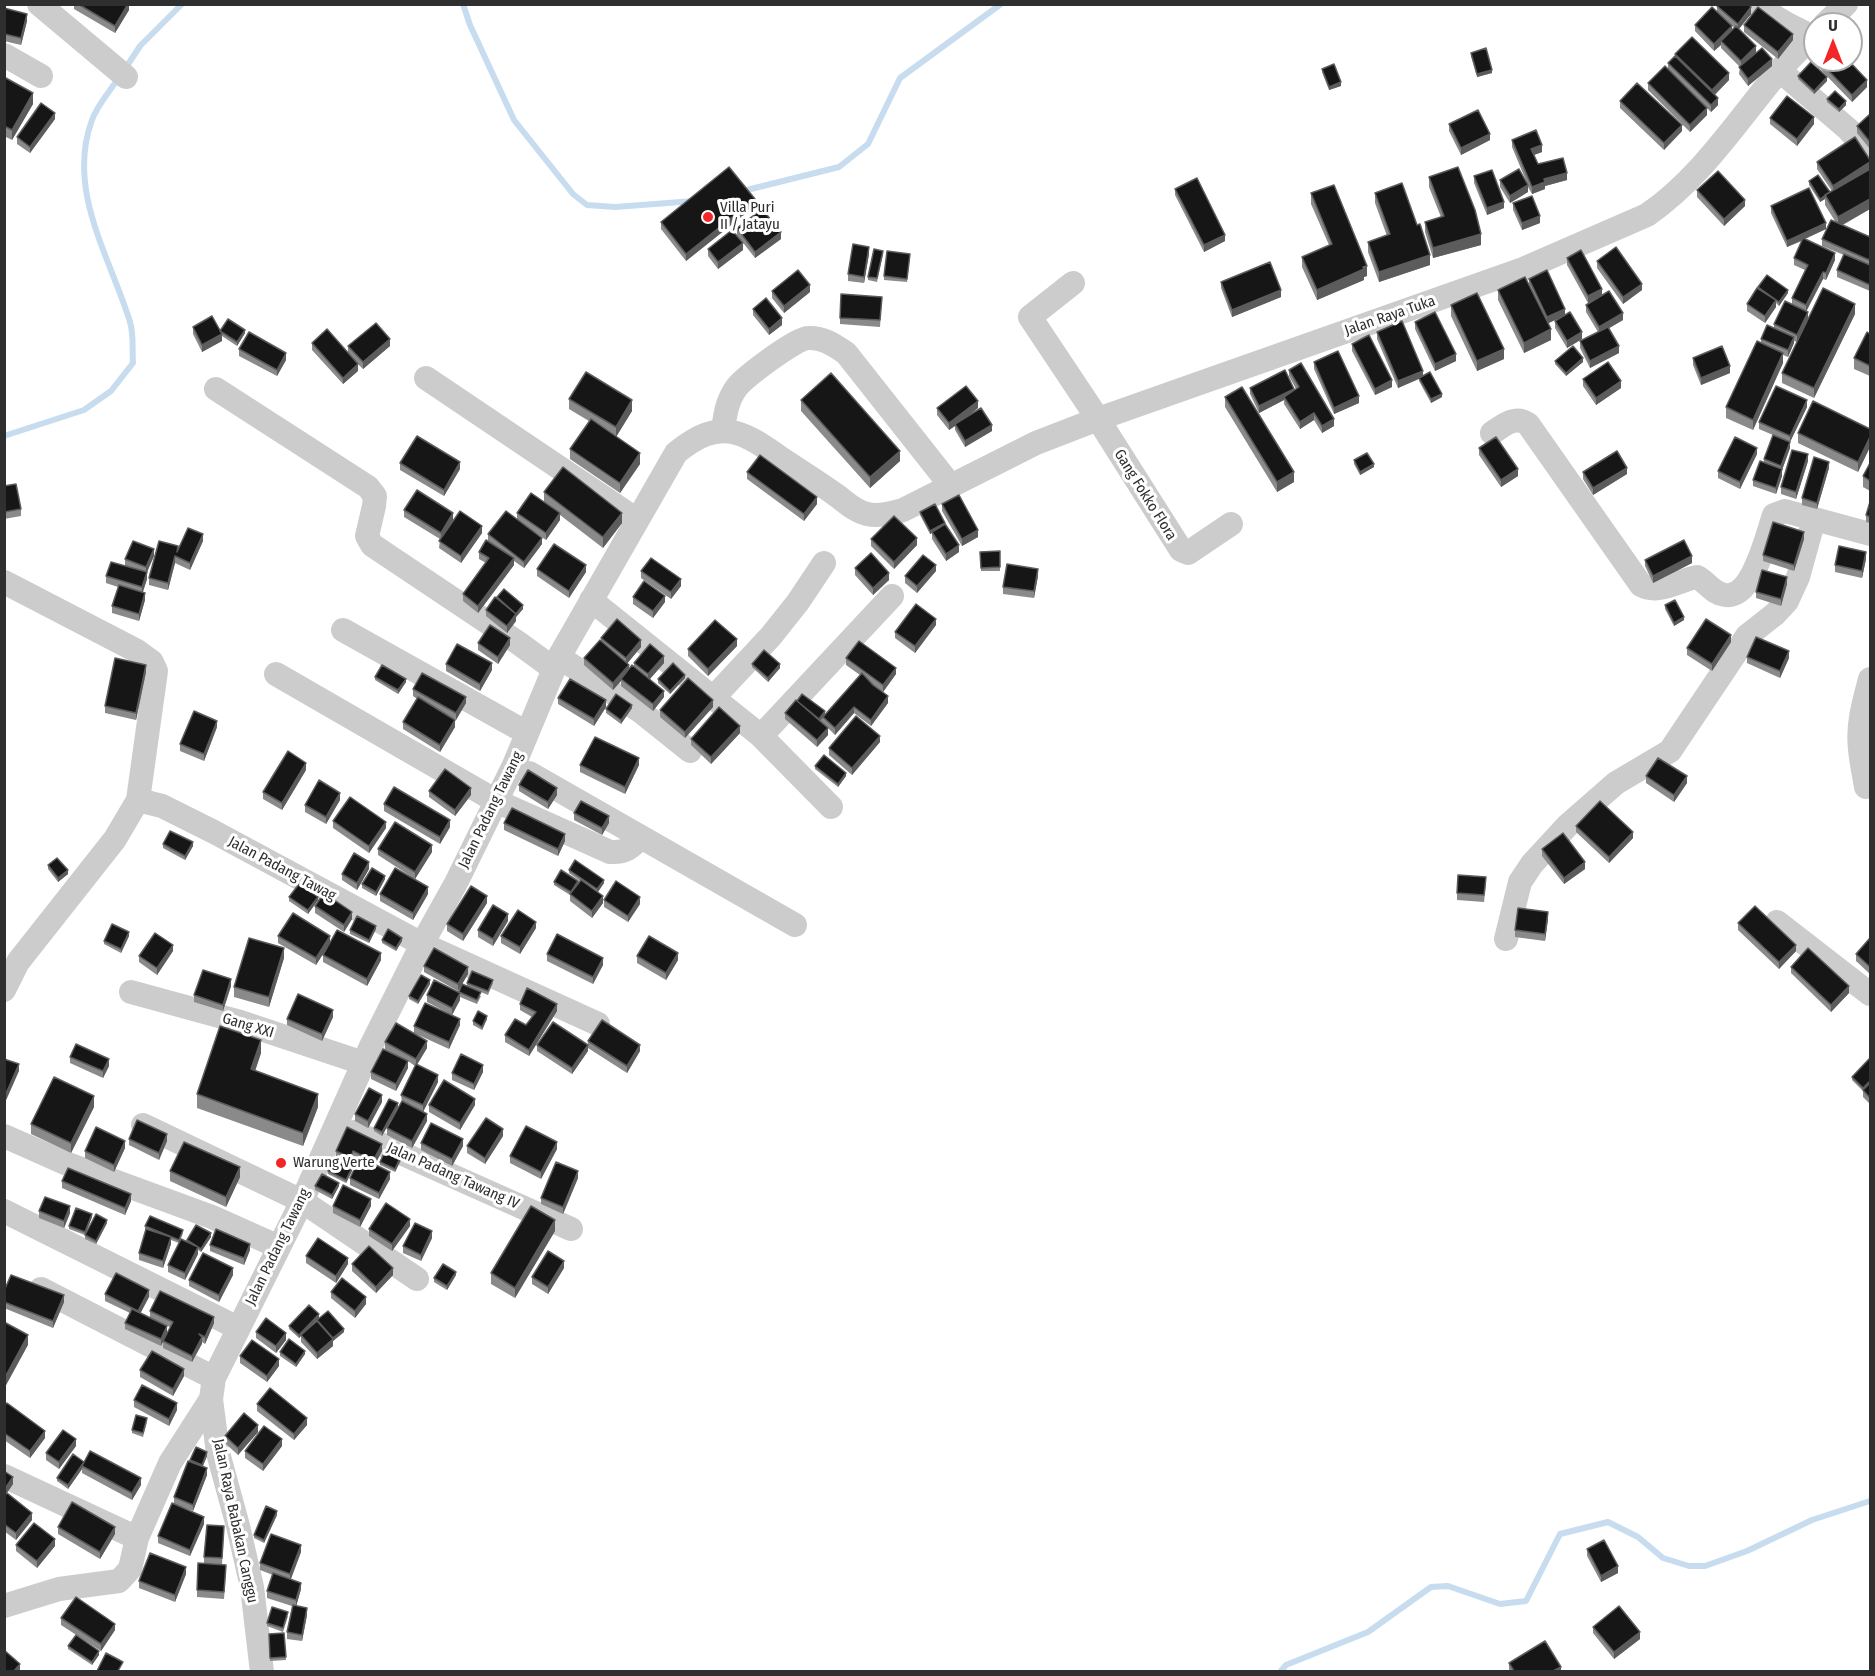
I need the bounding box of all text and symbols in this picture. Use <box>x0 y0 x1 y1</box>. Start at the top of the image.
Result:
north arrow <box>1803 12 1863 72</box>
text: U <box>1828 16 1838 35</box>
place label: Villa Puri II / Jatayu <box>720 199 780 234</box>
marker: Villa Puri II / Jatayu <box>701 210 715 224</box>
street label: Jalan Raya Tuka <box>1342 292 1438 340</box>
street label: Gang Fokko Flora <box>1110 446 1180 544</box>
street label: Jalan Padang Tawang <box>455 749 527 871</box>
street label: Jalan Padang Tawag <box>225 833 339 905</box>
street label: Gang XXI <box>220 1010 276 1042</box>
street label: Jalan Padang Tawang IV <box>384 1139 522 1213</box>
place label: Warung Verte <box>293 1154 375 1172</box>
marker: Warung Verte <box>274 1156 288 1170</box>
street label: Jalan Padang Tawang <box>242 1186 314 1308</box>
street label: Jalan Raya Babakan Canggu <box>209 1437 261 1605</box>

